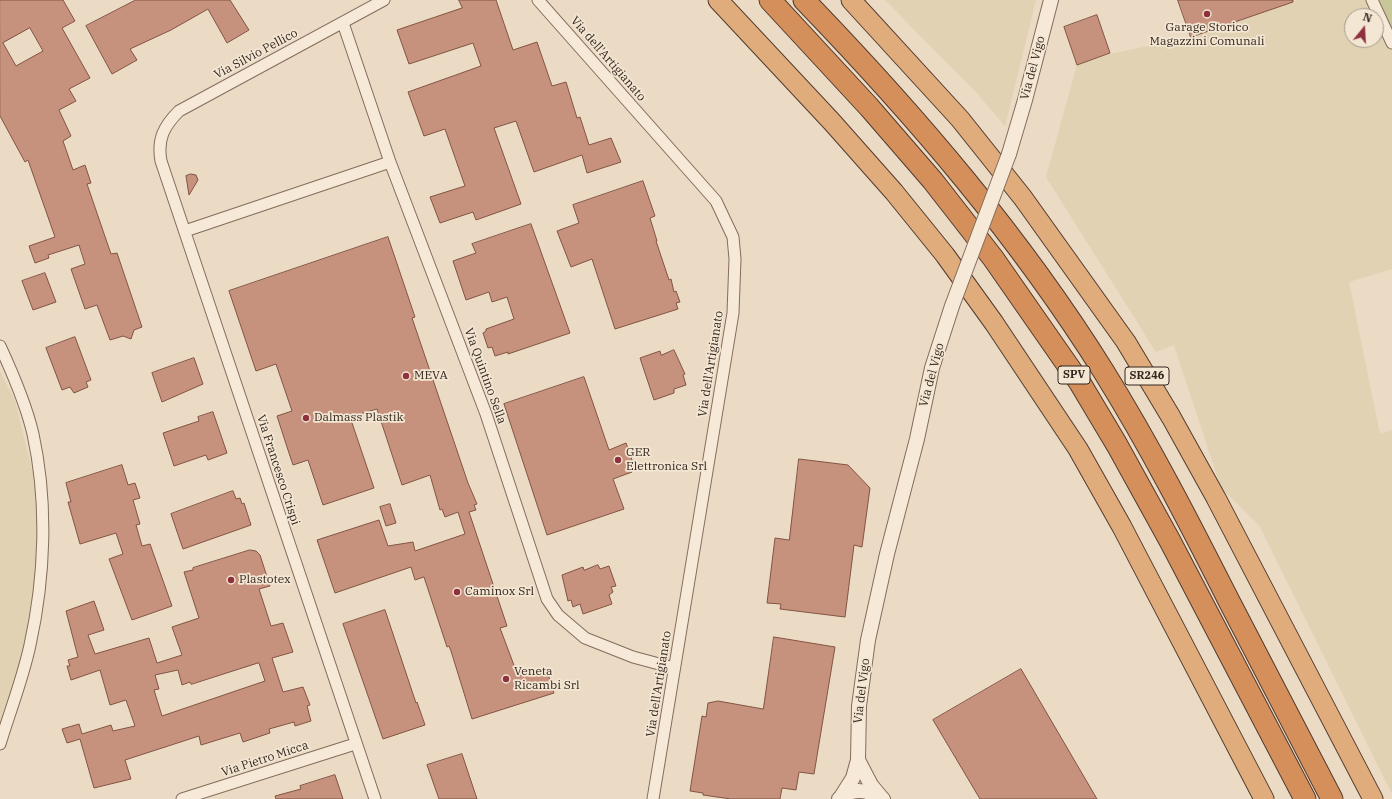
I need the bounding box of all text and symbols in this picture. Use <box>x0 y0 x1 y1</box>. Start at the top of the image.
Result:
north arrow <box>1344 8 1384 48</box>
marker: Garage Storico Magazzini Comunali <box>1202 9 1212 19</box>
text: N <box>1361 10 1374 26</box>
street label: Via dell'Artigianato <box>567 14 649 104</box>
place label: Garage Storico Magazzini Comunali <box>1149 21 1265 49</box>
street label: Via Silvio Pellico <box>212 26 300 82</box>
street label: Via del Vigo <box>1018 34 1048 102</box>
street label: Via dell'Artigianato <box>696 310 726 418</box>
street label: Via Quintino Sella <box>461 326 509 426</box>
street label: Via del Vigo <box>917 341 947 409</box>
road number: SPV <box>1058 366 1090 384</box>
road number: SR246 <box>1125 367 1169 385</box>
place label: MEVA <box>414 369 448 383</box>
marker: MEVA <box>401 371 411 381</box>
place label: Dalmass Plastik <box>314 411 403 425</box>
street label: Via Francesco Crispi <box>253 413 303 527</box>
marker: Dalmass Plastik <box>301 413 311 423</box>
place label: GER Elettronica Srl <box>626 446 707 474</box>
marker: GER Elettronica Srl <box>613 455 623 465</box>
place label: Plastotex <box>239 573 291 587</box>
marker: Plastotex <box>226 575 236 585</box>
place label: Caminox Srl <box>465 585 534 599</box>
marker: Caminox Srl <box>452 587 462 597</box>
street label: Via dell'Artigianato <box>644 630 674 738</box>
street label: Via del Vigo <box>851 658 873 724</box>
place label: Veneta Ricambi Srl <box>514 665 580 693</box>
marker: Veneta Ricambi Srl <box>501 674 511 684</box>
street label: Via Pietro Micca <box>220 738 310 780</box>

